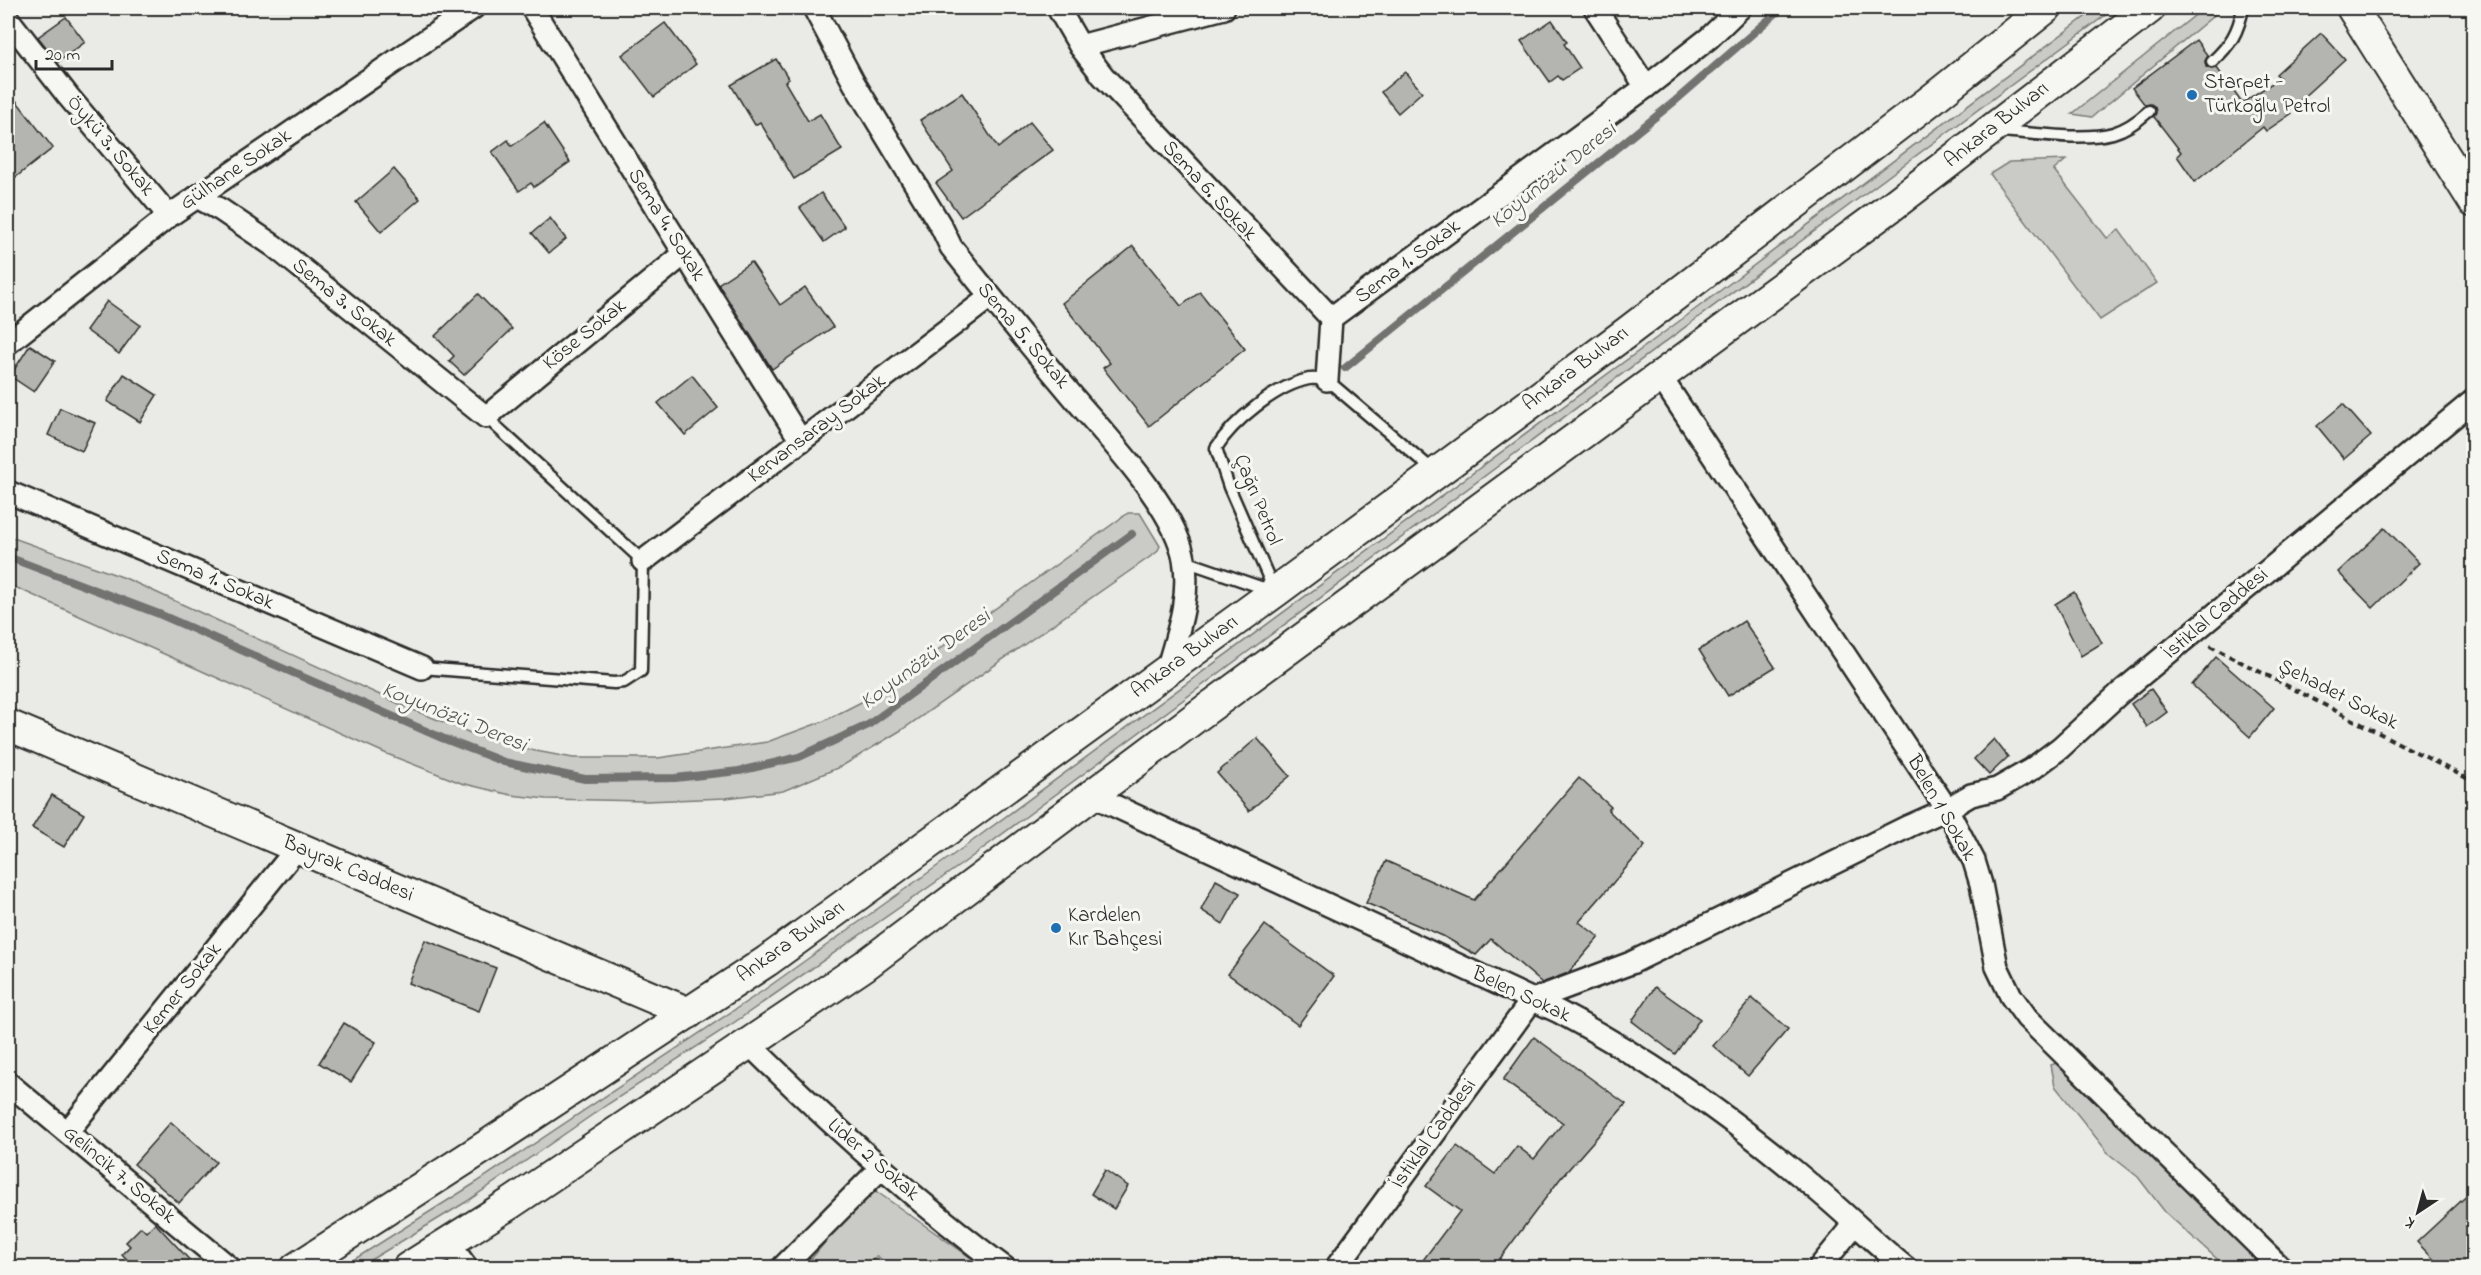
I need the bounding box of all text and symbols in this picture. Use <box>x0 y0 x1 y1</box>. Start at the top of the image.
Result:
scale bar <box>36 33 112 71</box>
text: 20 m <box>45 43 80 69</box>
place label: Starpet - Türkoğlu Petrol <box>2204 68 2330 124</box>
street label: Ankara Bulvarı <box>1938 74 2056 176</box>
marker: Starpet - Türkoğlu Petrol <box>2185 88 2199 102</box>
street label: Öykü 3. Sokak <box>57 89 162 205</box>
water label: Koyunözü Deresi <box>1484 114 1626 237</box>
street label: Gülhane Sokak <box>174 121 298 218</box>
street label: Sema 6. Sokak <box>1154 134 1264 249</box>
street label: Sema 4. Sokak <box>620 163 713 288</box>
street label: Sema 1. Sokak <box>1349 212 1468 312</box>
street label: Sema 3. Sokak <box>285 251 404 355</box>
street label: Sema 5. Sokak <box>969 276 1077 396</box>
street label: Köse Sokak <box>537 291 634 378</box>
street label: Ankara Bulvarı <box>1517 319 1635 419</box>
street label: Kervansaray Sokak <box>742 367 894 493</box>
street label: Çağrı Petrol <box>1223 450 1289 551</box>
street label: Sema 1. Sokak <box>151 542 279 619</box>
street label: İstiklal Caddesi <box>2157 561 2275 667</box>
water label: Koyunözü Deresi <box>854 601 999 718</box>
street label: Ankara Bulvarı <box>1125 608 1245 706</box>
street label: Şehadet Sokak <box>2273 652 2404 739</box>
water label: Koyunözü Deresi <box>377 674 533 762</box>
street label: Belen 1 Sokak <box>1898 749 1984 867</box>
street label: Bayrak Caddesi <box>276 827 418 912</box>
street label: Ankara Bulvarı <box>731 893 851 991</box>
place label: Kardelen Kır Bahçesi <box>1068 901 1162 955</box>
marker: Kardelen Kır Bahçesi <box>1049 921 1063 935</box>
street label: Kemer Sokak <box>137 936 230 1041</box>
street label: Belen Sokak <box>1466 959 1576 1031</box>
street label: İstiklal Caddesi <box>1384 1073 1484 1195</box>
street label: Lider 2 Sokak <box>820 1111 926 1209</box>
street label: Gelincik 7. Sokak <box>56 1119 183 1232</box>
north arrow <box>2388 1182 2448 1242</box>
text: K <box>2399 1210 2421 1235</box>

